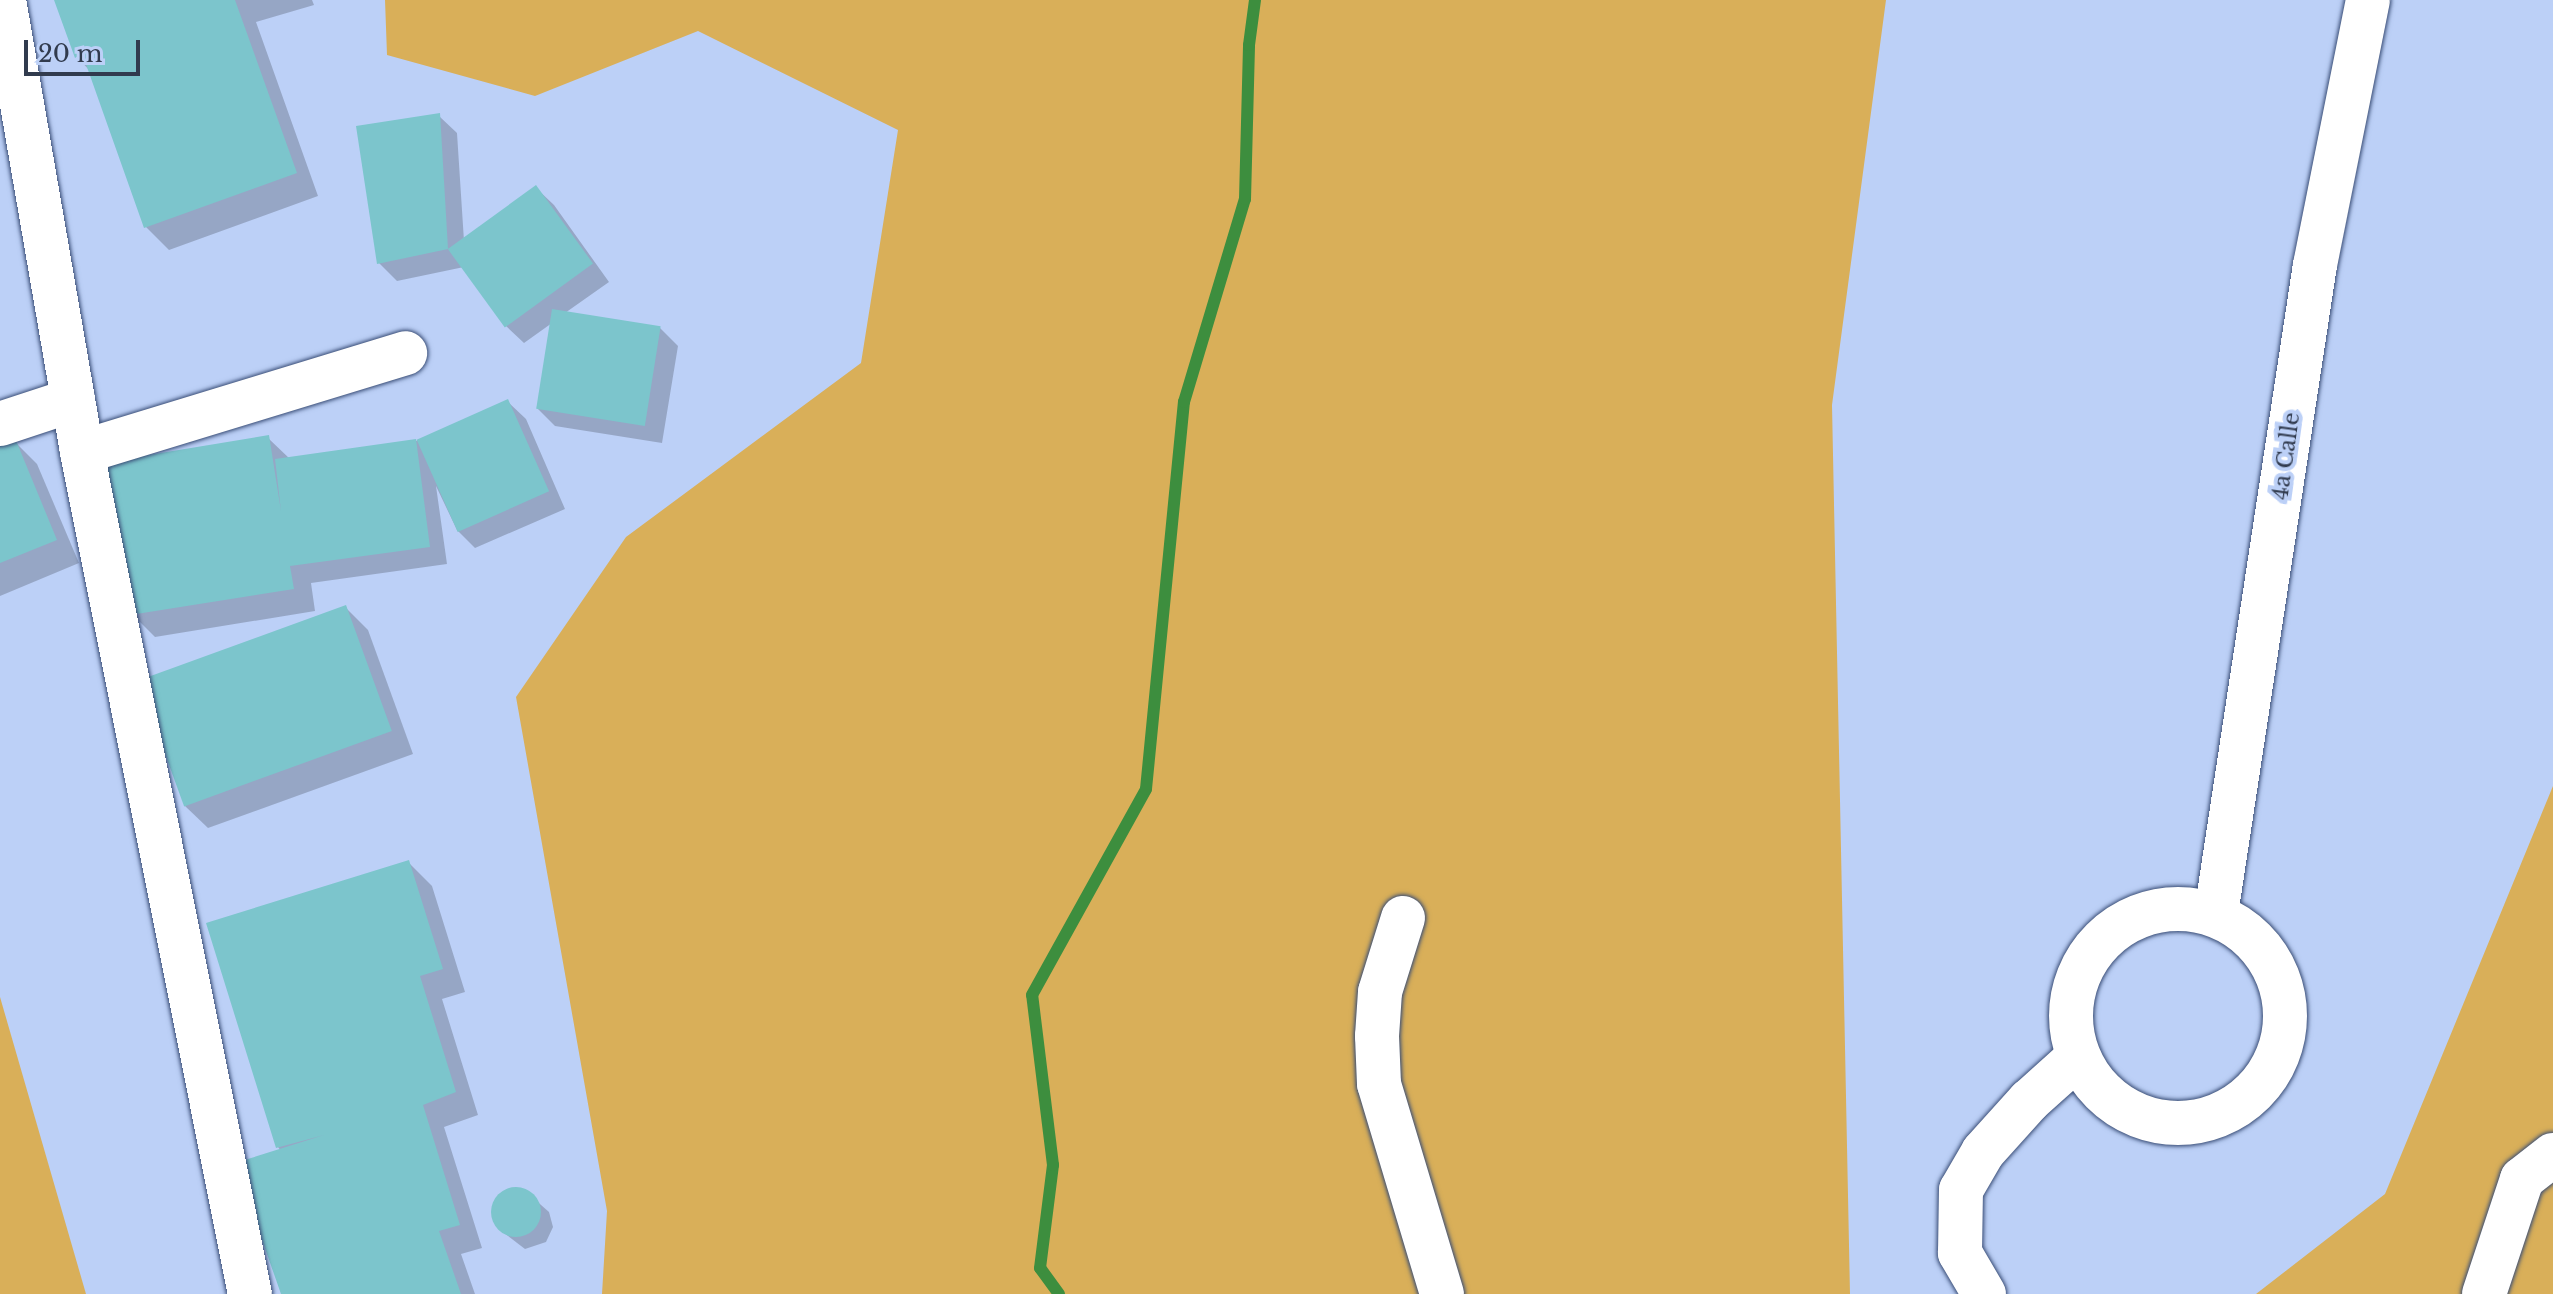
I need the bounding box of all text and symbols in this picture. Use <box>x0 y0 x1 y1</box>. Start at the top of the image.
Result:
scale bar <box>28 24 144 74</box>
text: 20 m <box>38 39 103 68</box>
street label: 4a Calle <box>2267 411 2305 501</box>

